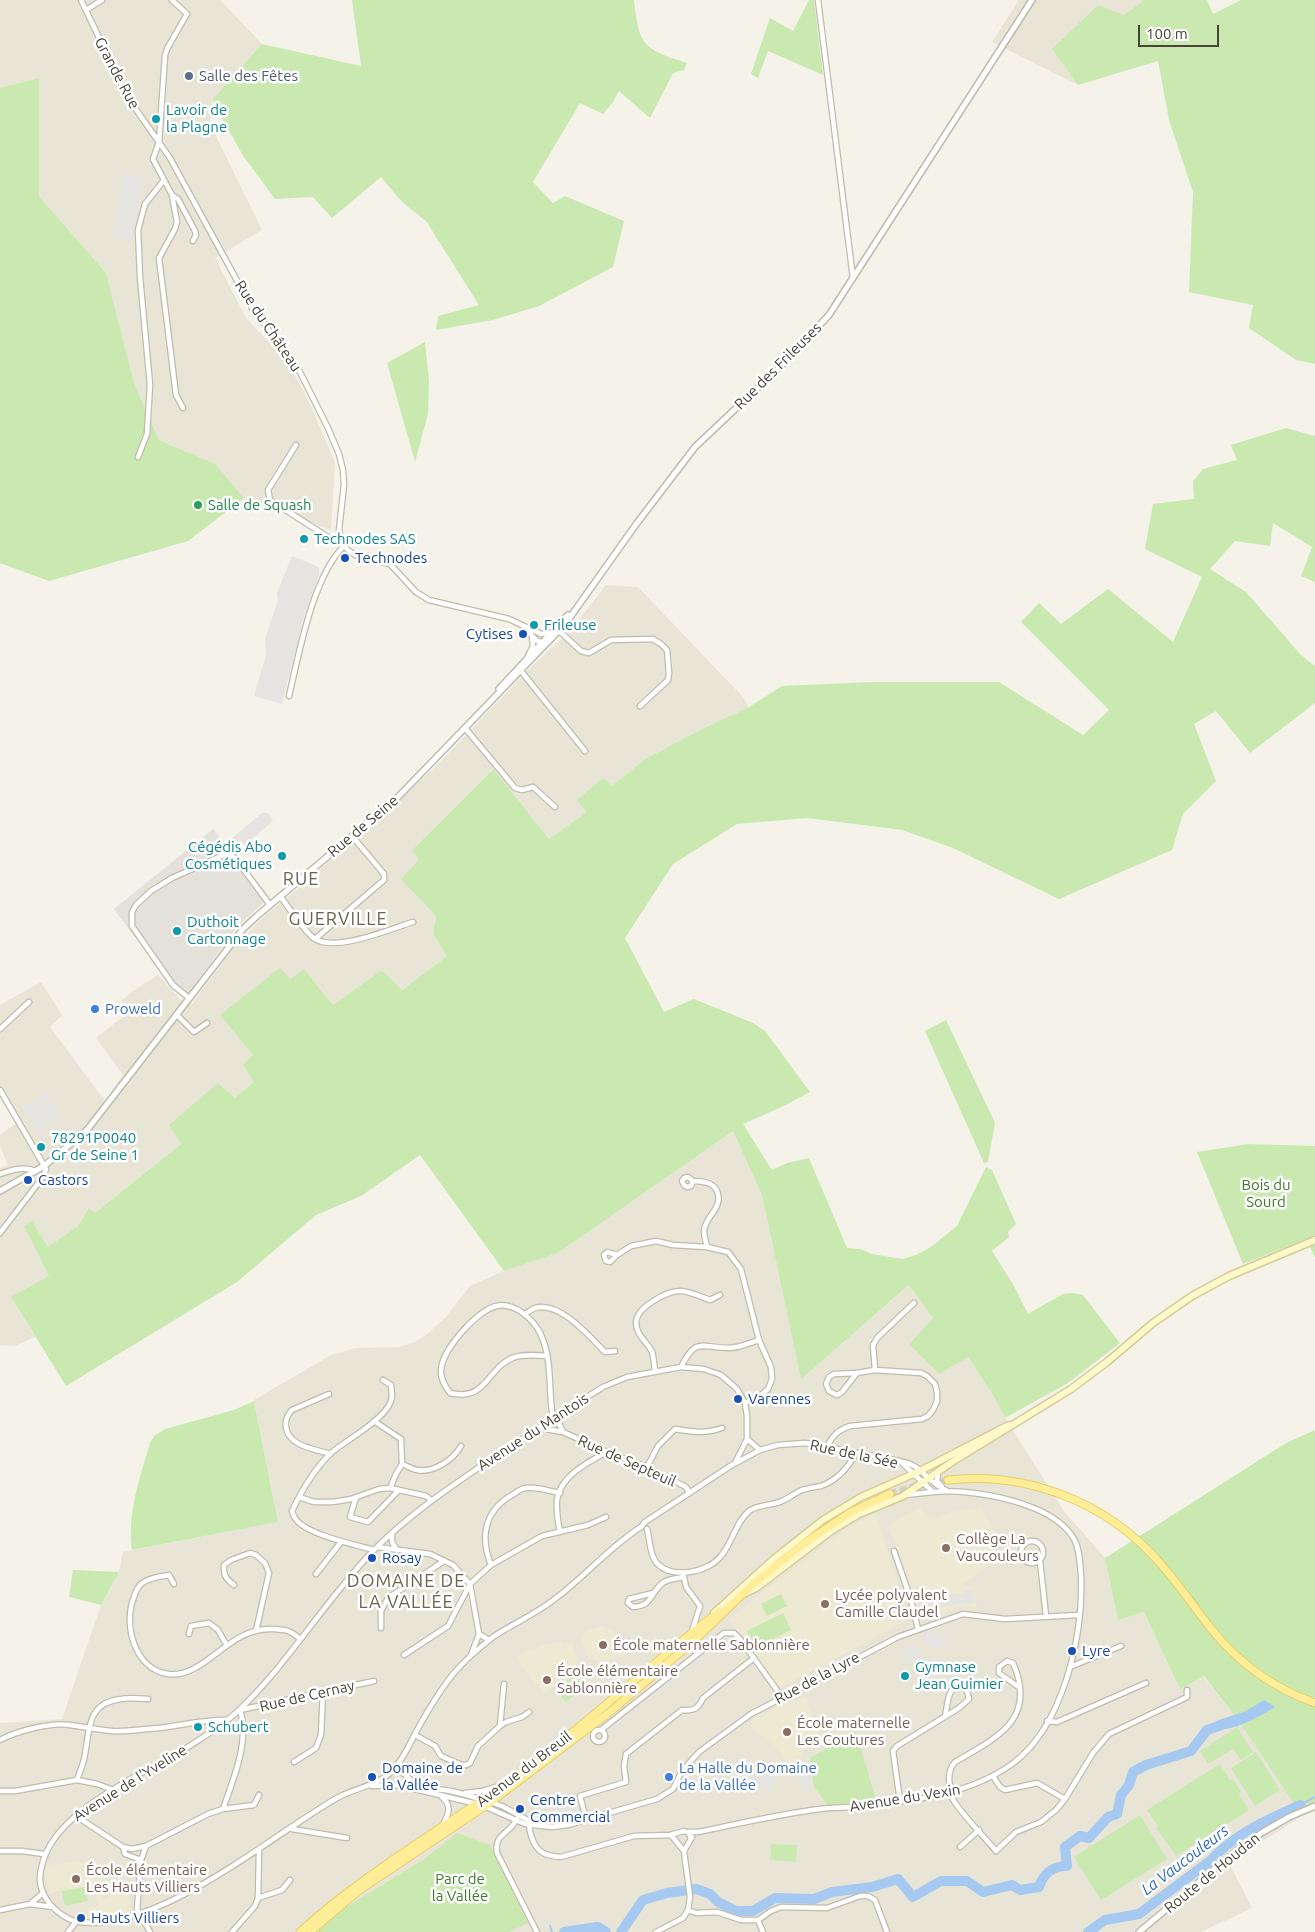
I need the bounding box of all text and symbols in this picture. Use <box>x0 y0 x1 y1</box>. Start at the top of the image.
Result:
scale bar <box>1140 15 1221 47</box>
text: 100 m <box>1146 25 1188 42</box>
street label: Grande Rue <box>91 34 143 112</box>
place label: Salle des Fêtes <box>199 67 298 85</box>
marker: Salle des Fêtes <box>183 70 195 82</box>
place label: Lavoir de la Plagne <box>166 101 227 136</box>
marker: Lavoir de la Plagne <box>150 113 162 125</box>
street label: Rue du Château <box>231 277 305 375</box>
street label: Rue des Frileuses <box>731 319 825 413</box>
place label: Salle de Squash <box>208 496 312 514</box>
marker: Salle de Squash <box>192 499 204 511</box>
place label: Technodes SAS <box>314 530 415 548</box>
marker: Technodes SAS <box>298 533 310 545</box>
place label: Technodes <box>355 549 427 567</box>
marker: Technodes <box>339 552 351 564</box>
place label: Frileuse <box>544 616 597 634</box>
marker: Frileuse <box>528 619 540 631</box>
place label: Cytises <box>466 625 513 643</box>
marker: Cytises <box>517 628 529 640</box>
street label: Rue de Seine <box>324 791 402 861</box>
place label: Cégédis Abo Cosmétiques <box>185 838 272 873</box>
marker: Cégédis Abo Cosmétiques <box>276 850 288 862</box>
district label: RUE <box>282 868 320 890</box>
district label: GUERVILLE <box>287 908 389 930</box>
place label: Duthoit Cartonnage <box>187 913 266 948</box>
marker: Duthoit Cartonnage <box>171 925 183 937</box>
place label: Proweld <box>105 1000 161 1018</box>
marker: Proweld <box>89 1003 101 1015</box>
place label: 78291P0040 Gr de Seine 1 <box>51 1129 139 1164</box>
marker: 78291P0040 Gr de Seine 1 <box>35 1141 47 1153</box>
place label: Castors <box>38 1171 88 1189</box>
marker: Castors <box>22 1174 34 1186</box>
park label: Bois du Sourd <box>1241 1176 1291 1211</box>
street label: Avenue du Mantois <box>474 1389 592 1475</box>
place label: Varennes <box>748 1390 811 1408</box>
marker: Varennes <box>732 1393 744 1405</box>
street label: Rue de Septeuil <box>575 1431 679 1491</box>
street label: Rue de la Sée <box>808 1436 900 1472</box>
place label: Collège La Vaucouleurs <box>956 1530 1039 1565</box>
marker: Collège La Vaucouleurs <box>940 1542 952 1554</box>
place label: Rosay <box>382 1549 422 1567</box>
marker: Rosay <box>366 1552 378 1564</box>
district label: DOMAINE DE LA VALLÉE <box>345 1570 467 1612</box>
place label: Lycée polyvalent Camille Claudel <box>835 1586 947 1621</box>
marker: Lycée polyvalent Camille Claudel <box>819 1598 831 1610</box>
place label: École maternelle Sablonnière <box>613 1636 810 1654</box>
marker: École maternelle Sablonnière <box>597 1639 609 1651</box>
place label: Lyre <box>1082 1642 1111 1660</box>
marker: Lyre <box>1066 1645 1078 1657</box>
street label: Rue de la Lyre <box>771 1648 863 1708</box>
place label: Gymnase Jean Guimier <box>915 1658 1003 1693</box>
place label: École élémentaire Sablonnière <box>557 1662 678 1697</box>
marker: Gymnase Jean Guimier <box>899 1670 911 1682</box>
marker: École élémentaire Sablonnière <box>541 1674 553 1686</box>
street label: Rue de Cernay <box>258 1676 356 1716</box>
place label: École maternelle Les Coutures <box>797 1714 910 1749</box>
place label: Schubert <box>208 1718 269 1736</box>
marker: Schubert <box>192 1721 204 1733</box>
marker: École maternelle Les Coutures <box>781 1726 793 1738</box>
street label: Avenue du Breuil <box>473 1727 575 1811</box>
street label: Avenue de l'Yveline <box>70 1741 190 1825</box>
place label: Domaine de la Vallée <box>382 1759 463 1794</box>
place label: La Halle du Domaine de la Vallée <box>679 1759 817 1794</box>
marker: Domaine de la Vallée <box>366 1771 378 1783</box>
marker: La Halle du Domaine de la Vallée <box>663 1771 675 1783</box>
street label: Avenue du Vexin <box>848 1780 962 1816</box>
place label: Centre Commercial <box>530 1791 610 1826</box>
marker: Centre Commercial <box>514 1803 526 1815</box>
water label: La Vaucouleurs <box>1137 1821 1233 1899</box>
street label: Route de Houdan <box>1161 1829 1263 1917</box>
place label: École élémentaire Les Hauts Villiers <box>86 1861 207 1896</box>
park label: Parc de la Vallée <box>432 1870 488 1905</box>
marker: École élémentaire Les Hauts Villiers <box>70 1873 82 1885</box>
place label: Hauts Villiers <box>91 1909 179 1927</box>
marker: Hauts Villiers <box>75 1912 87 1924</box>

